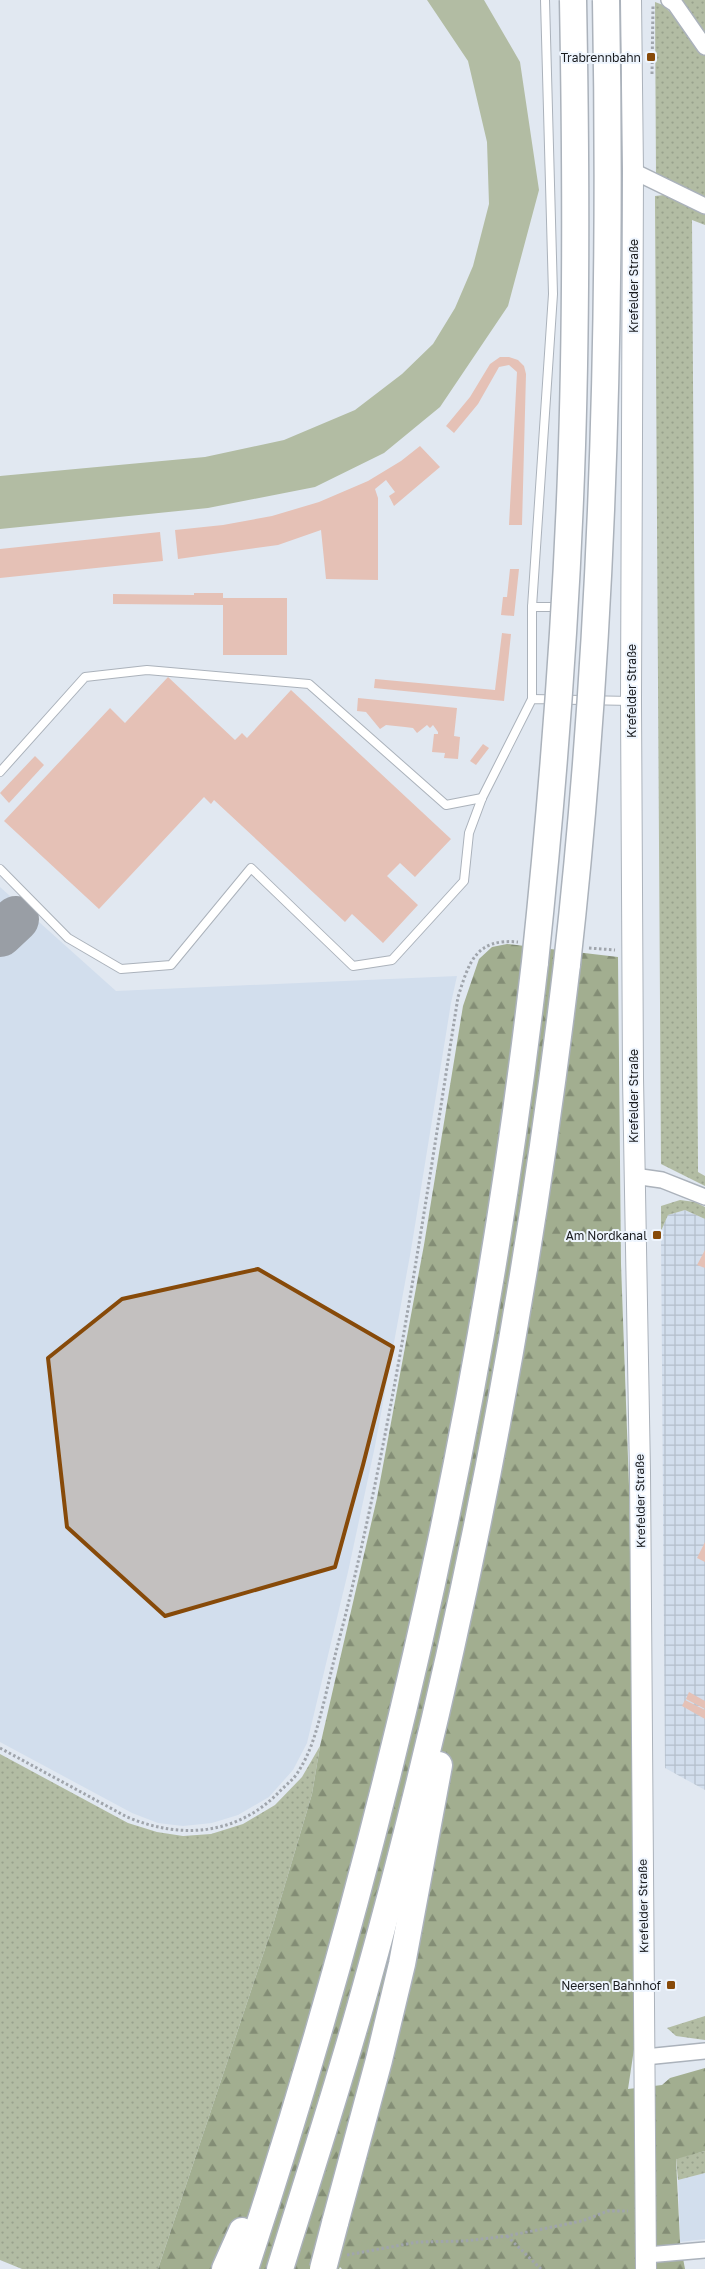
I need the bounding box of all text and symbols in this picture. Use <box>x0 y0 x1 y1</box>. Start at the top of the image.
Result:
place label: Trabrennbahn <box>561 50 641 65</box>
marker: Trabrennbahn <box>645 51 657 63</box>
street label: Krefelder Straße <box>626 239 641 333</box>
street label: Krefelder Straße <box>624 644 639 738</box>
street label: Krefelder Straße <box>626 1049 641 1143</box>
place label: Am Nordkanal <box>566 1228 647 1243</box>
marker: Am Nordkanal <box>651 1229 663 1241</box>
street label: Krefelder Straße <box>632 1454 648 1548</box>
street label: Krefelder Straße <box>635 1859 651 1953</box>
place label: Neersen Bahnhof <box>561 1978 662 1993</box>
marker: Neersen Bahnhof <box>665 1979 677 1991</box>

